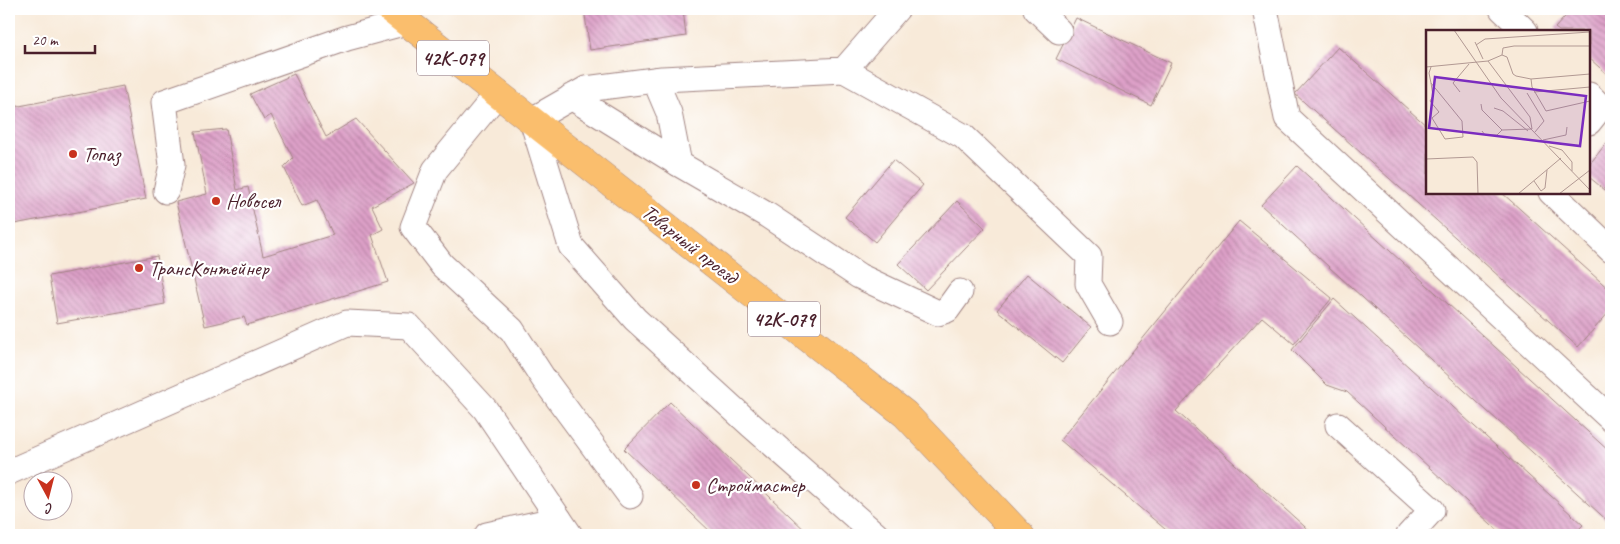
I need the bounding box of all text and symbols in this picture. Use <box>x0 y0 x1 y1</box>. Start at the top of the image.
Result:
scale bar <box>25 22 95 54</box>
inset map <box>1426 30 1590 194</box>
text: 20 m <box>32 31 59 50</box>
road number: 42К-079 <box>417 40 489 76</box>
place label: Топаз <box>83 141 122 167</box>
marker: Топаз <box>67 148 79 160</box>
place label: Новосел <box>226 188 282 214</box>
marker: Новосел <box>210 195 222 207</box>
street label: Товарный проезд <box>637 198 745 291</box>
place label: ТрансКонтейнер <box>149 255 270 281</box>
marker: ТрансКонтейнер <box>133 262 145 274</box>
road number: 42К-079 <box>748 302 820 336</box>
north arrow <box>22 472 72 522</box>
place label: Строймастер <box>706 472 806 498</box>
marker: Строймастер <box>690 479 702 491</box>
text: С <box>43 500 54 518</box>

